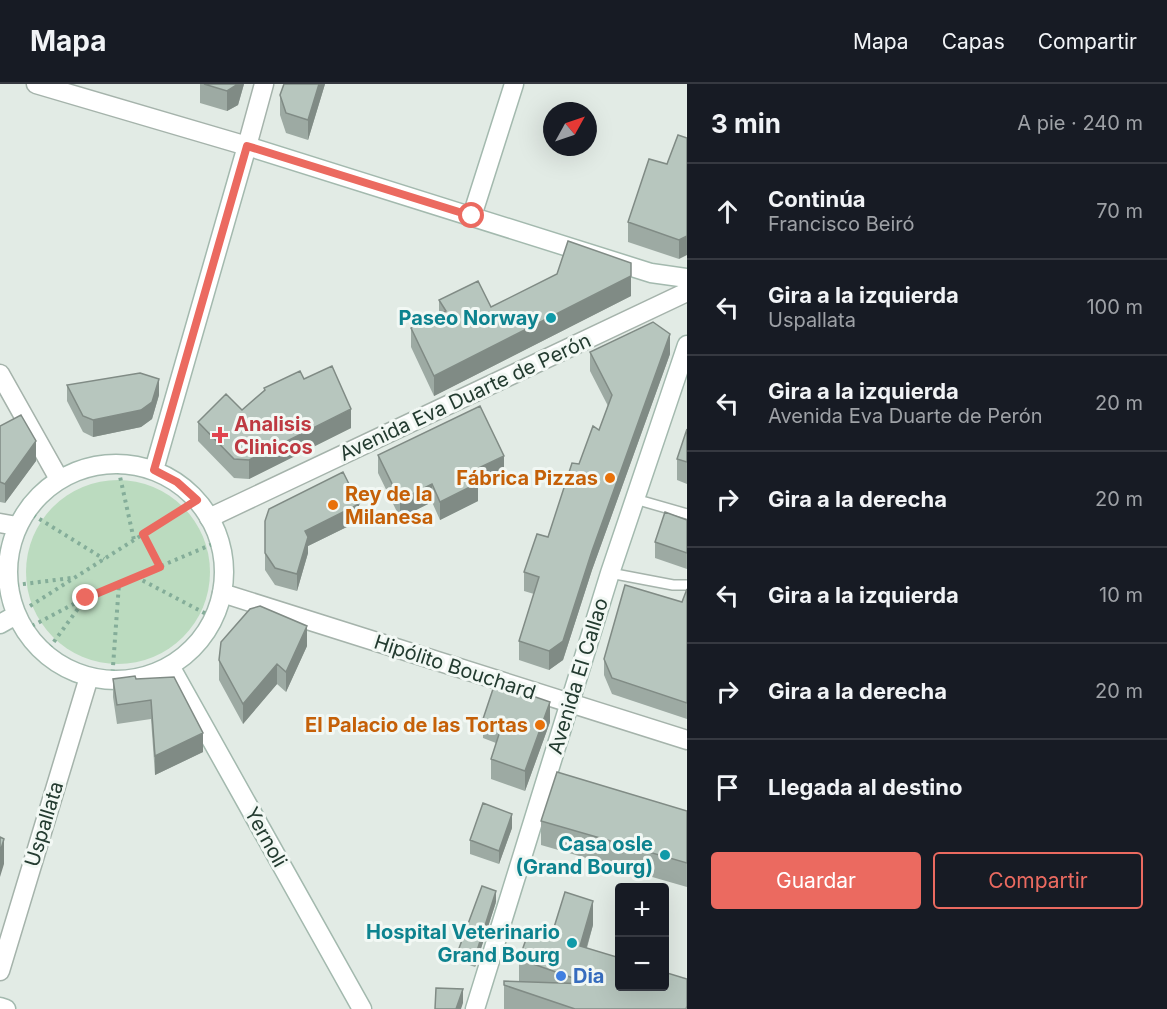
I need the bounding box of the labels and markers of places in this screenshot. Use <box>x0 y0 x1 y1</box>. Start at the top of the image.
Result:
place label: Paseo Norway <box>398 306 539 330</box>
marker: Paseo Norway <box>544 311 558 325</box>
place label: Analisis Clinicos <box>234 412 313 459</box>
marker: Analisis Clinicos <box>211 426 229 444</box>
place label: Fábrica Pizzas <box>456 466 598 490</box>
marker: Fábrica Pizzas <box>603 471 617 485</box>
place label: Rey de la Milanesa <box>345 482 433 529</box>
marker: Rey de la Milanesa <box>326 498 340 512</box>
place label: El Palacio de las Tortas <box>305 713 528 737</box>
marker: El Palacio de las Tortas <box>533 718 547 732</box>
place label: Casa osle (Grand Bourg) <box>515 832 653 879</box>
marker: Casa osle (Grand Bourg) <box>658 848 672 862</box>
place label: Hospital Veterinario Grand Bourg <box>366 920 560 967</box>
marker: Hospital Veterinario Grand Bourg <box>565 936 579 950</box>
place label: Dia <box>573 964 604 988</box>
marker: Dia <box>554 969 568 983</box>

